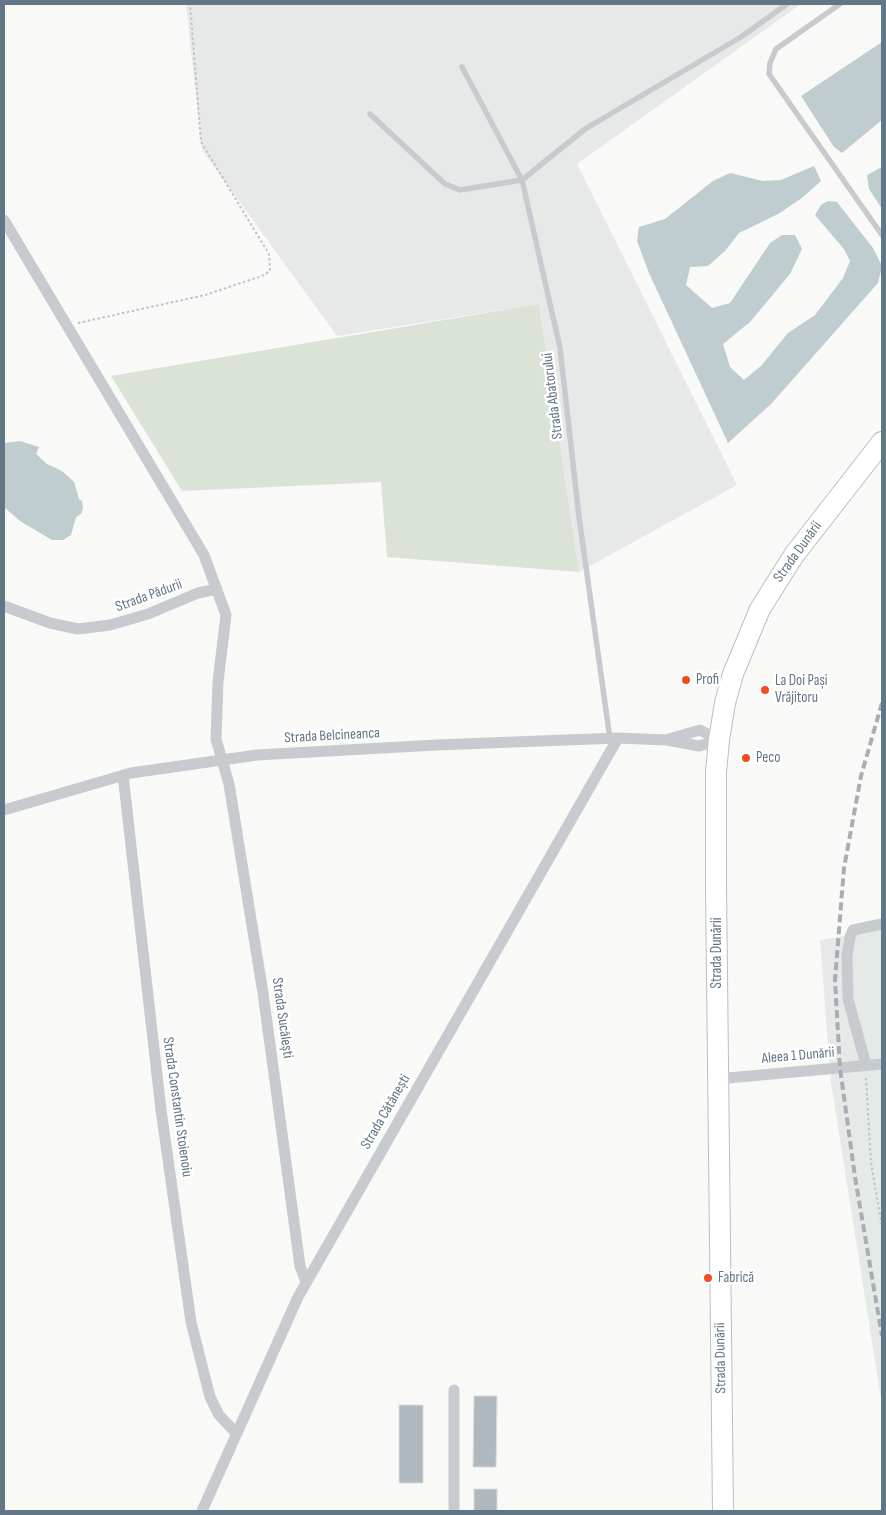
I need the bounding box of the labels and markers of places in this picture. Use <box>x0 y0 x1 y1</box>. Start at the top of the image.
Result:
place label: Profi <box>696 671 719 689</box>
place label: La Doi Pași Vrăjitoru <box>775 672 828 707</box>
marker: Profi <box>680 674 692 686</box>
marker: La Doi Pași Vrăjitoru <box>759 684 771 696</box>
place label: Peco <box>756 749 781 767</box>
marker: Peco <box>740 752 752 764</box>
place label: Fabrică <box>718 1269 754 1287</box>
marker: Fabrică <box>702 1272 714 1284</box>

